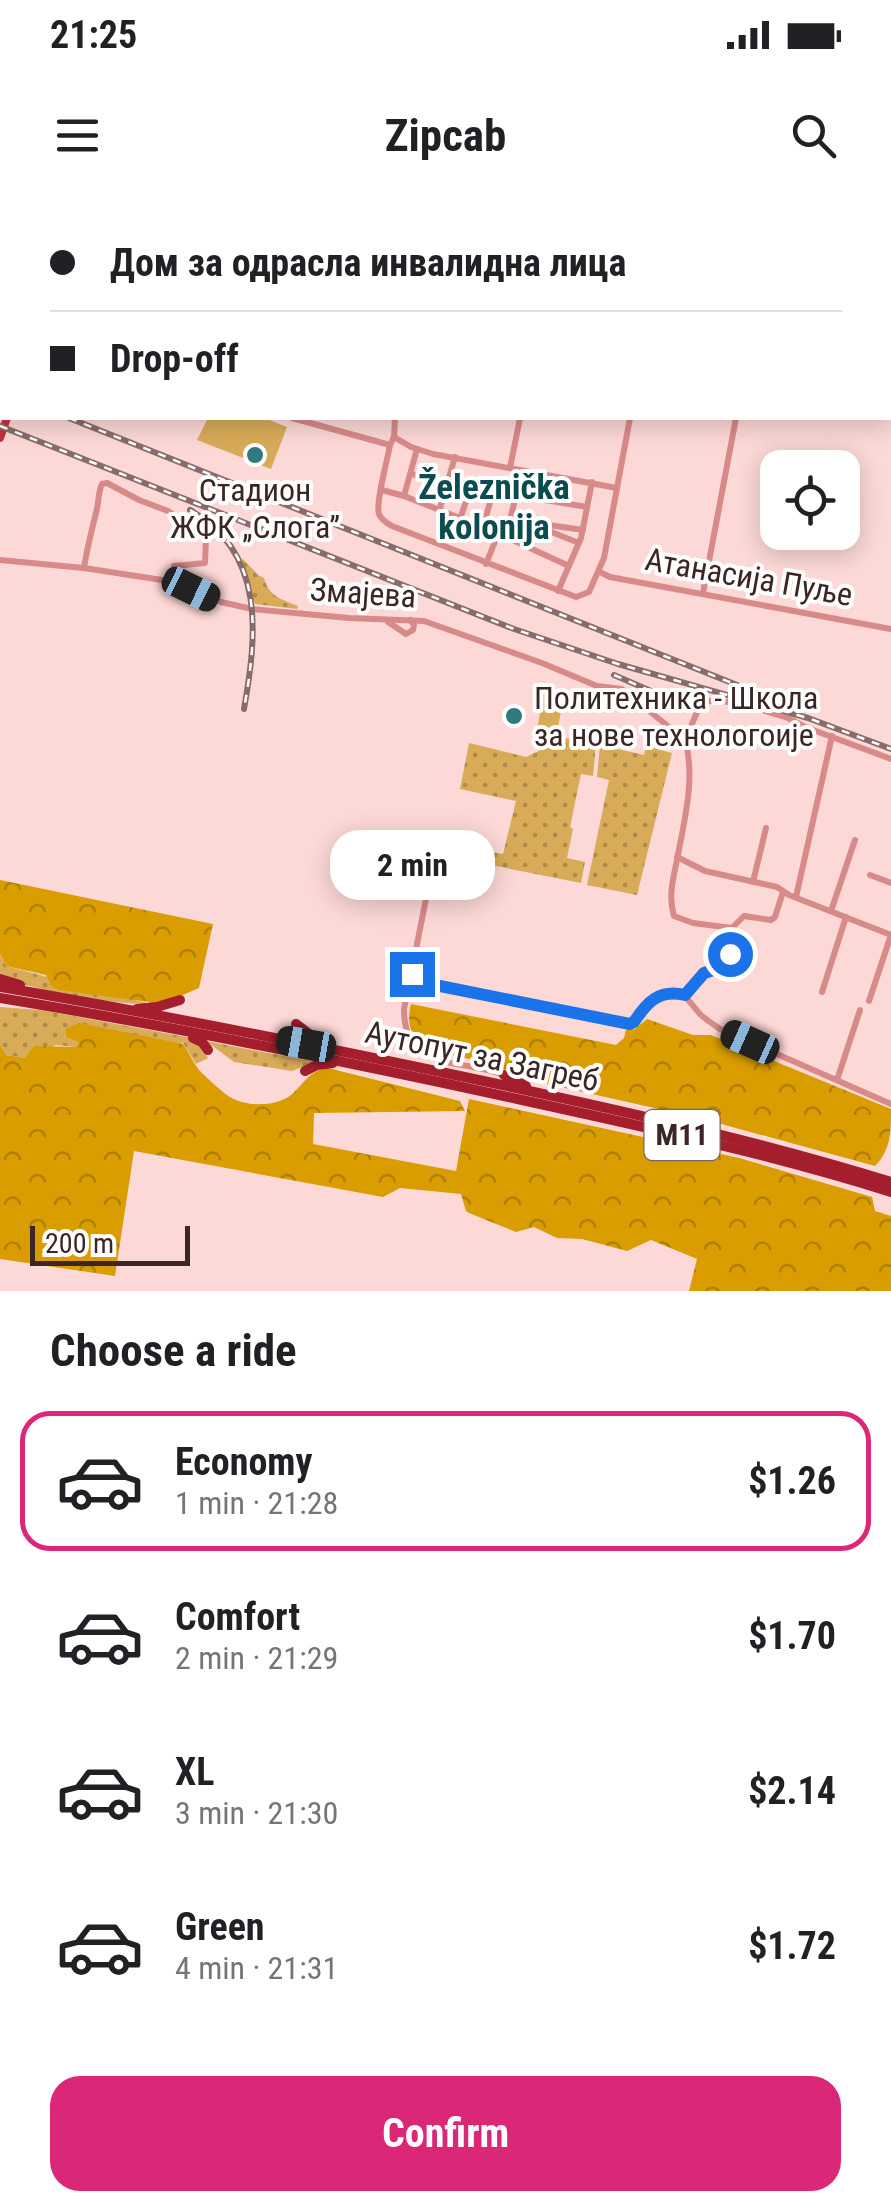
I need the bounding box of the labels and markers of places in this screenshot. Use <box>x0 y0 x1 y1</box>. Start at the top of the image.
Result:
marker: Стадион ЖФК „Слога” <box>244 444 266 466</box>
place label: Стадион ЖФК „Слога” <box>170 471 340 546</box>
place label: Политехника - Школа за нове технологоије <box>534 679 818 754</box>
marker: Политехника - Школа за нове технологоије <box>503 705 525 727</box>

